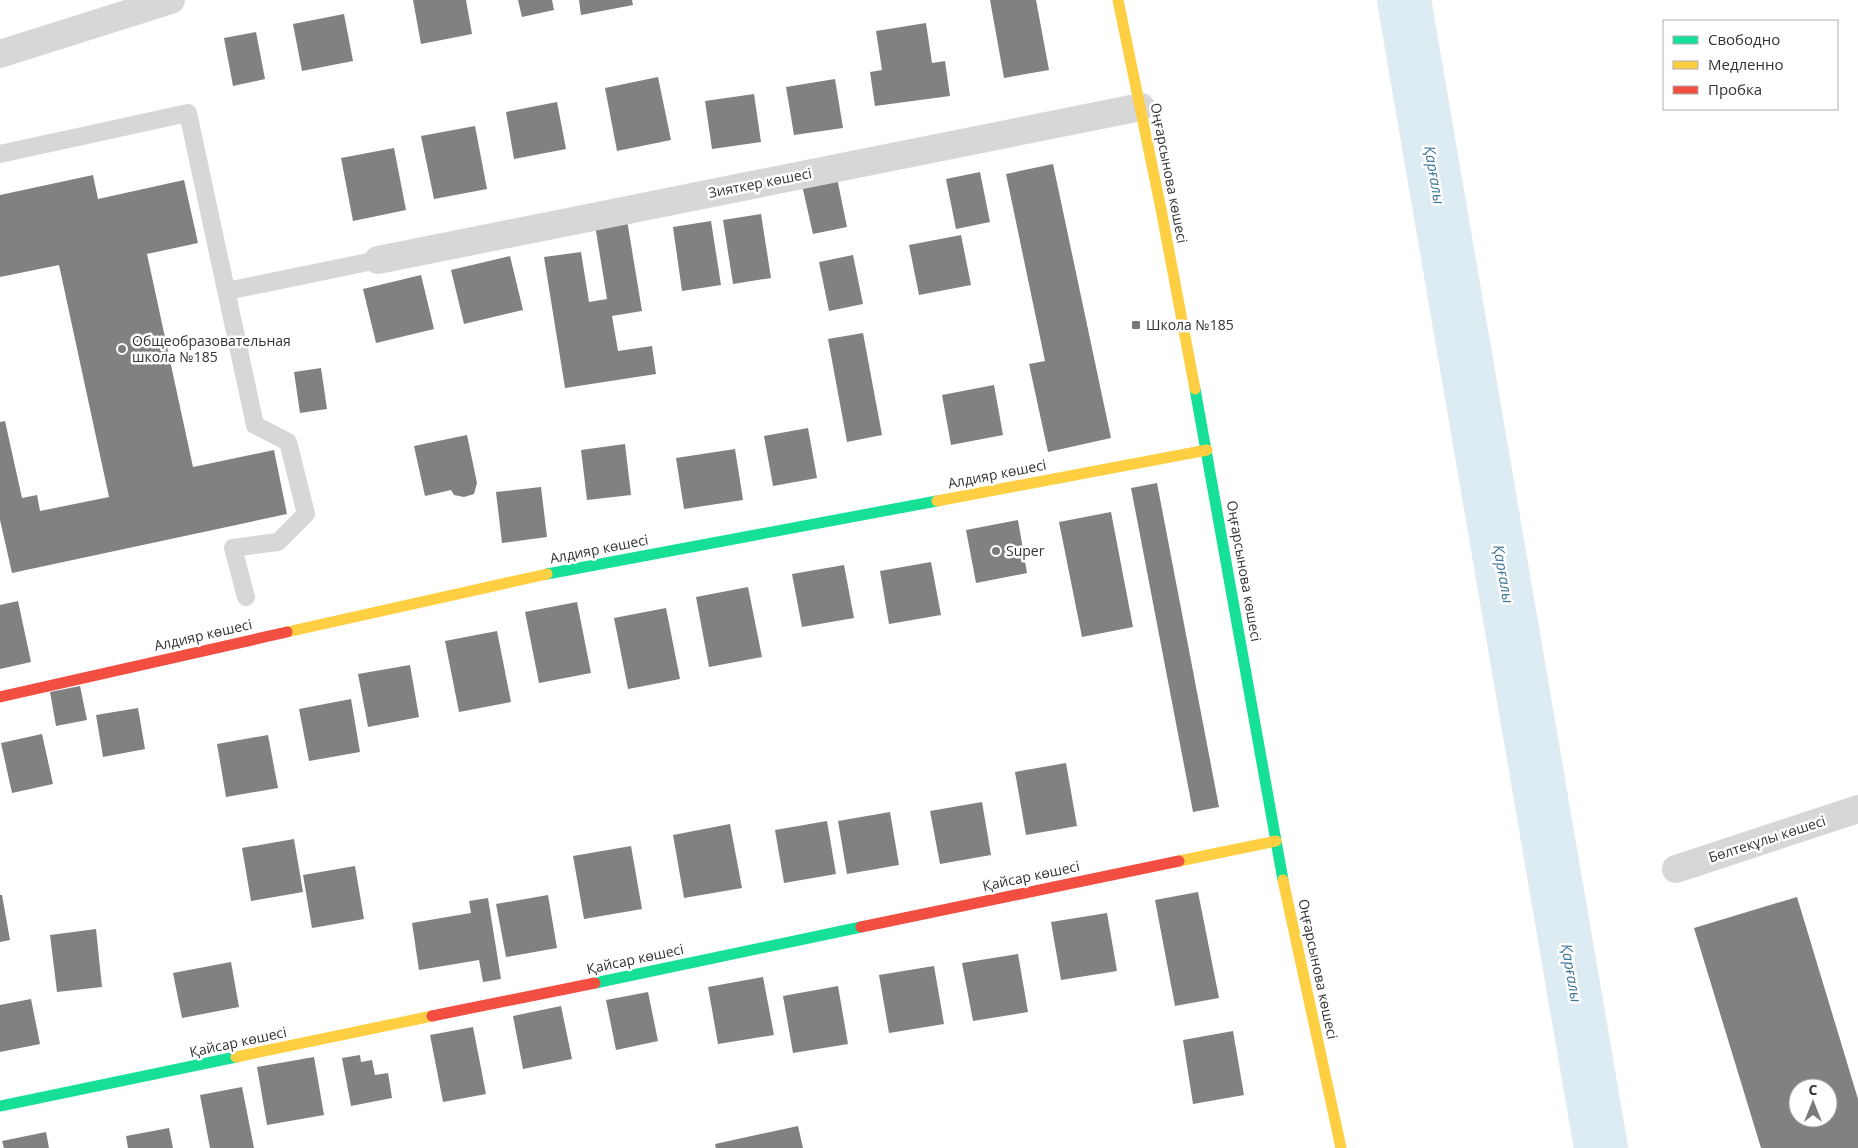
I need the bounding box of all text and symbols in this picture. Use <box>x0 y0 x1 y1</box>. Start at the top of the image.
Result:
legend <box>1663 20 1838 110</box>
text: Свободно <box>1708 29 1780 49</box>
text: Медленно <box>1708 54 1784 74</box>
text: Пробка <box>1708 79 1762 99</box>
street label: Оңғарсынова көшесі <box>1147 101 1192 245</box>
water label: Қарғалы <box>1420 144 1450 206</box>
street label: Зияткер көшесі <box>707 163 813 202</box>
place label: Школа №185 <box>1146 315 1234 334</box>
marker: Школа №185 <box>1130 319 1142 331</box>
place label: Общеобразовательная школа №185 <box>132 331 291 366</box>
marker: Общеобразовательная школа №185 <box>116 343 128 355</box>
street label: Алдияр көшесі <box>946 455 1048 492</box>
street label: Оңғарсынова көшесі <box>1223 499 1266 643</box>
street label: Алдияр көшесі <box>548 530 650 567</box>
place label: Super <box>1006 541 1045 560</box>
water label: Қарғалы <box>1489 543 1519 605</box>
marker: Super <box>990 545 1002 557</box>
street label: Алдияр көшесі <box>152 614 254 655</box>
street label: Бөлтекұлы көшесі <box>1706 811 1828 866</box>
street label: Қайсар көшесі <box>981 856 1081 895</box>
street label: Оңғарсынова көшесі <box>1294 897 1343 1041</box>
street label: Қайсар көшесі <box>585 939 685 978</box>
water label: Қарғалы <box>1557 942 1587 1004</box>
street label: Қайсар көшесі <box>188 1022 288 1061</box>
north arrow <box>1788 1078 1838 1128</box>
text: С <box>1809 1080 1818 1099</box>

